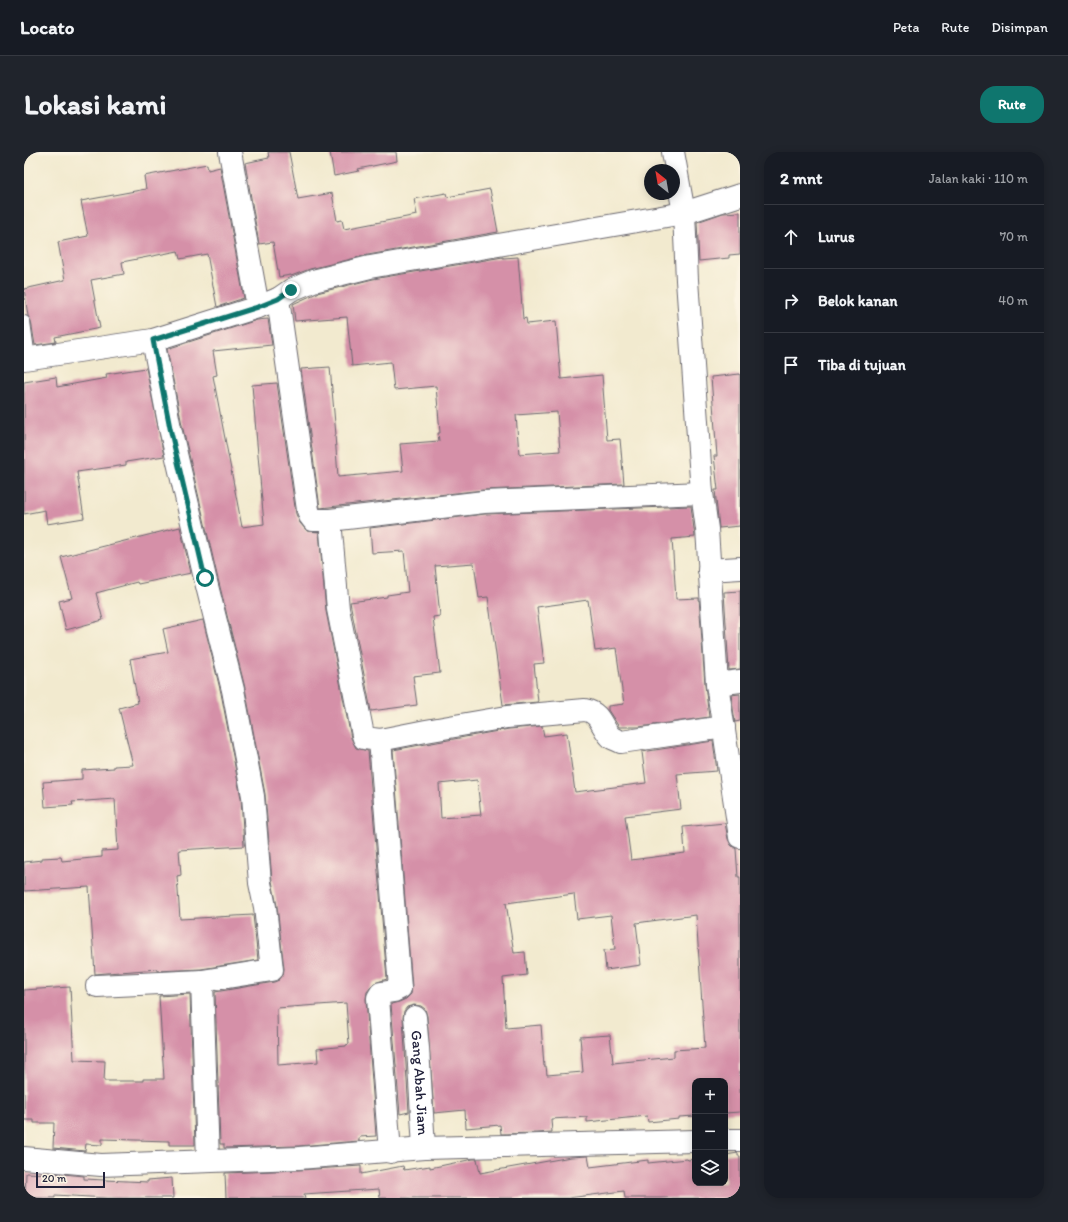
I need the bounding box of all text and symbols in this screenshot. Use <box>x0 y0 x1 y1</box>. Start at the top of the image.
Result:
text: Locato <box>20 16 74 39</box>
text: Peta <box>893 19 919 36</box>
text: Rute <box>941 19 969 36</box>
text: Disimpan <box>991 19 1048 36</box>
button: Rute <box>980 86 1044 123</box>
text: Lokasi kami <box>24 87 166 121</box>
north arrow <box>644 164 680 200</box>
text: 2 mnt <box>780 168 823 188</box>
text: Jalan kaki · 110 m <box>929 171 1028 186</box>
icon: ahead <box>780 226 802 248</box>
text: Lurus <box>818 228 855 246</box>
text: 70 m <box>1000 229 1028 244</box>
route end <box>282 281 300 299</box>
icon: right <box>780 290 802 312</box>
text: Belok kanan <box>818 292 898 310</box>
text: 40 m <box>998 293 1028 308</box>
icon: arrive <box>780 354 802 376</box>
text: Tiba di tujuan <box>818 356 906 374</box>
route start <box>196 569 214 587</box>
street label: Gang Abah Jiam <box>407 1030 432 1136</box>
map controls <box>692 1078 728 1186</box>
button: + <box>692 1078 728 1114</box>
button: − <box>692 1114 728 1150</box>
button: layers <box>692 1150 728 1186</box>
scale bar <box>36 1170 105 1189</box>
text: 20 m <box>42 1172 66 1185</box>

